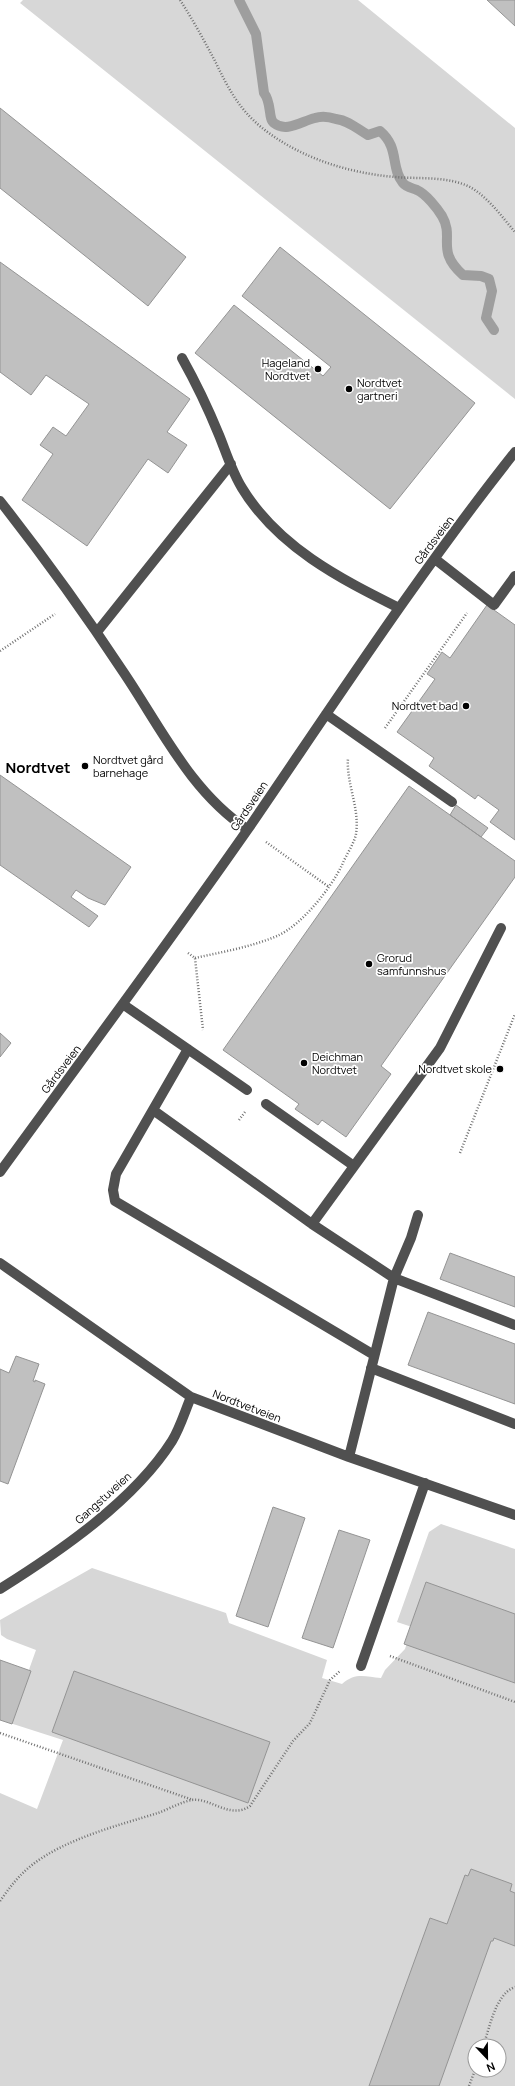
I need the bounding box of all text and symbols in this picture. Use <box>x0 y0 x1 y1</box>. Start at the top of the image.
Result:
place label: Hageland Nordtvet <box>262 355 310 383</box>
marker: Hageland Nordtvet <box>313 364 323 374</box>
place label: Nordtvet gartneri <box>357 375 402 403</box>
marker: Nordtvet gartneri <box>344 384 354 394</box>
street label: Gårdsveien <box>410 512 457 567</box>
place label: Nordtvet bad <box>392 698 458 713</box>
marker: Nordtvet bad <box>461 701 471 711</box>
place label: Nordtvet gård barnehage <box>93 752 163 780</box>
district label: Nordtvet <box>5 757 71 778</box>
marker: Nordtvet gård barnehage <box>80 761 90 771</box>
street label: Gårdsveien <box>226 778 271 834</box>
place label: Grorud samfunnshus <box>377 950 447 978</box>
marker: Grorud samfunnshus <box>364 959 374 969</box>
street label: Gårdsveien <box>37 1041 84 1096</box>
place label: Deichman Nordtvet <box>312 1049 363 1077</box>
marker: Deichman Nordtvet <box>299 1058 309 1068</box>
place label: Nordtvet skole <box>418 1061 493 1076</box>
marker: Nordtvet skole <box>495 1064 505 1074</box>
street label: Nordtvetveien <box>211 1386 284 1425</box>
street label: Gangstuveien <box>71 1468 134 1527</box>
north arrow <box>467 2038 507 2078</box>
text: N <box>484 2059 497 2076</box>

